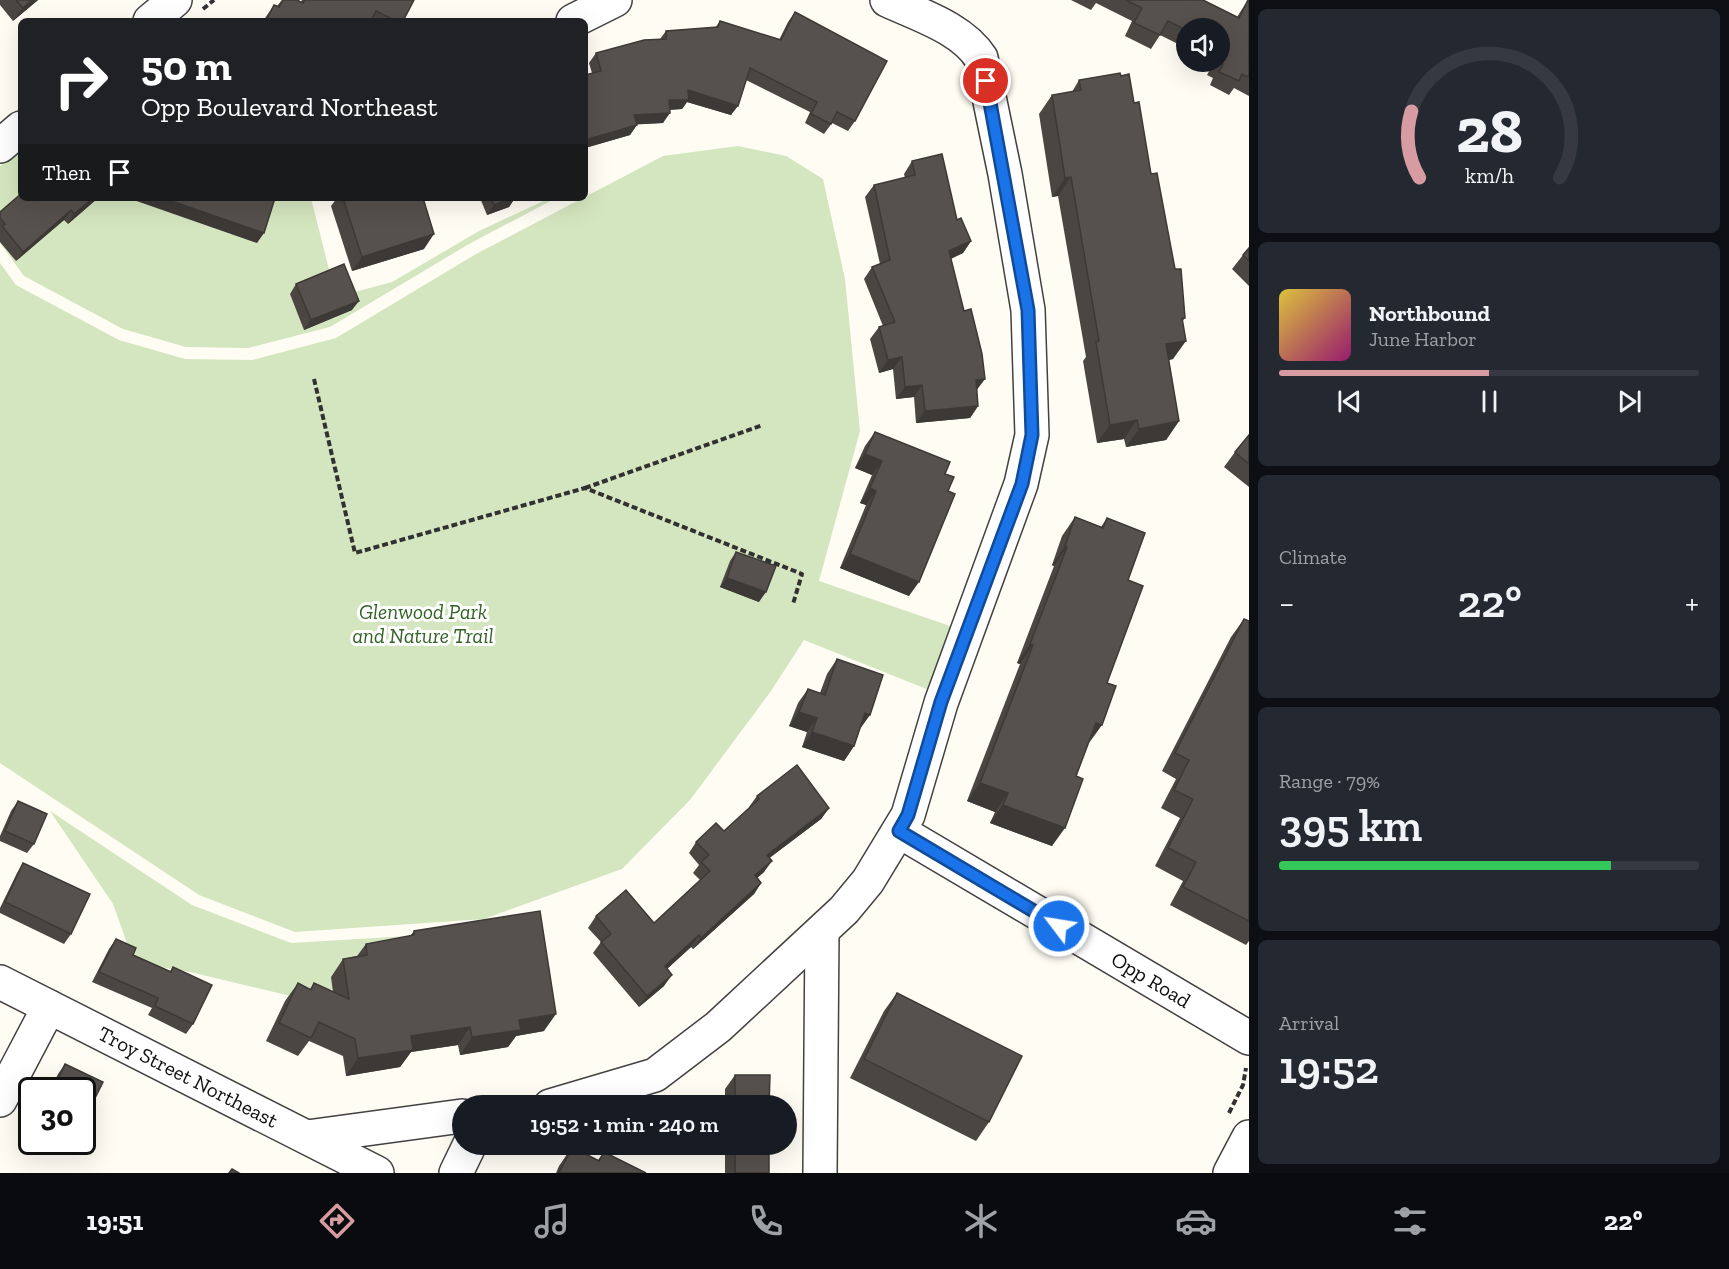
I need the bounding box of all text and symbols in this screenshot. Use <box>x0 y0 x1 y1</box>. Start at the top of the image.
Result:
map controls <box>1176 18 1230 72</box>
button: sound <box>1176 18 1230 72</box>
text: 50 m <box>141 40 232 91</box>
icon: right <box>42 42 120 120</box>
pin <box>960 55 1011 106</box>
icon: arrive <box>969 64 1002 97</box>
text: Opp Boulevard Northeast <box>141 91 438 123</box>
text: 28 <box>1455 93 1523 168</box>
icon: arrive <box>103 156 136 189</box>
text: Then <box>42 159 91 186</box>
text: km/h <box>1465 163 1513 188</box>
text: Northbound <box>1369 300 1490 327</box>
text: June Harbor <box>1369 327 1477 351</box>
icon: previous <box>1333 385 1366 418</box>
icon: pause <box>1473 385 1506 418</box>
icon: next <box>1613 385 1646 418</box>
text: Climate <box>1279 545 1347 569</box>
text: 22° <box>1458 575 1522 629</box>
text: − <box>1279 583 1294 622</box>
text: + <box>1685 583 1699 622</box>
park label: Glenwood Park and Nature Trail <box>352 599 494 648</box>
text: Range · 79% <box>1279 769 1380 793</box>
text: 395 km <box>1279 799 1422 853</box>
position arrow <box>1027 894 1091 958</box>
street label: Opp Road <box>1107 946 1196 1013</box>
text: Arrival <box>1279 1011 1339 1035</box>
street label: Troy Street Northeast <box>94 1020 282 1133</box>
text: 19:52 <box>1279 1041 1379 1095</box>
speed limit sign: 30 <box>18 1077 96 1155</box>
text: 19:52 · 1 min · 240 m <box>530 1111 719 1138</box>
icon: directions <box>316 1200 358 1242</box>
icon: music <box>531 1200 573 1242</box>
icon: phone <box>745 1200 787 1242</box>
icon: climate <box>960 1200 1002 1242</box>
icon: car <box>1175 1200 1217 1242</box>
icon: filters <box>1389 1200 1431 1242</box>
text: 19:51 <box>86 1205 143 1237</box>
text: 22° <box>1604 1205 1643 1237</box>

